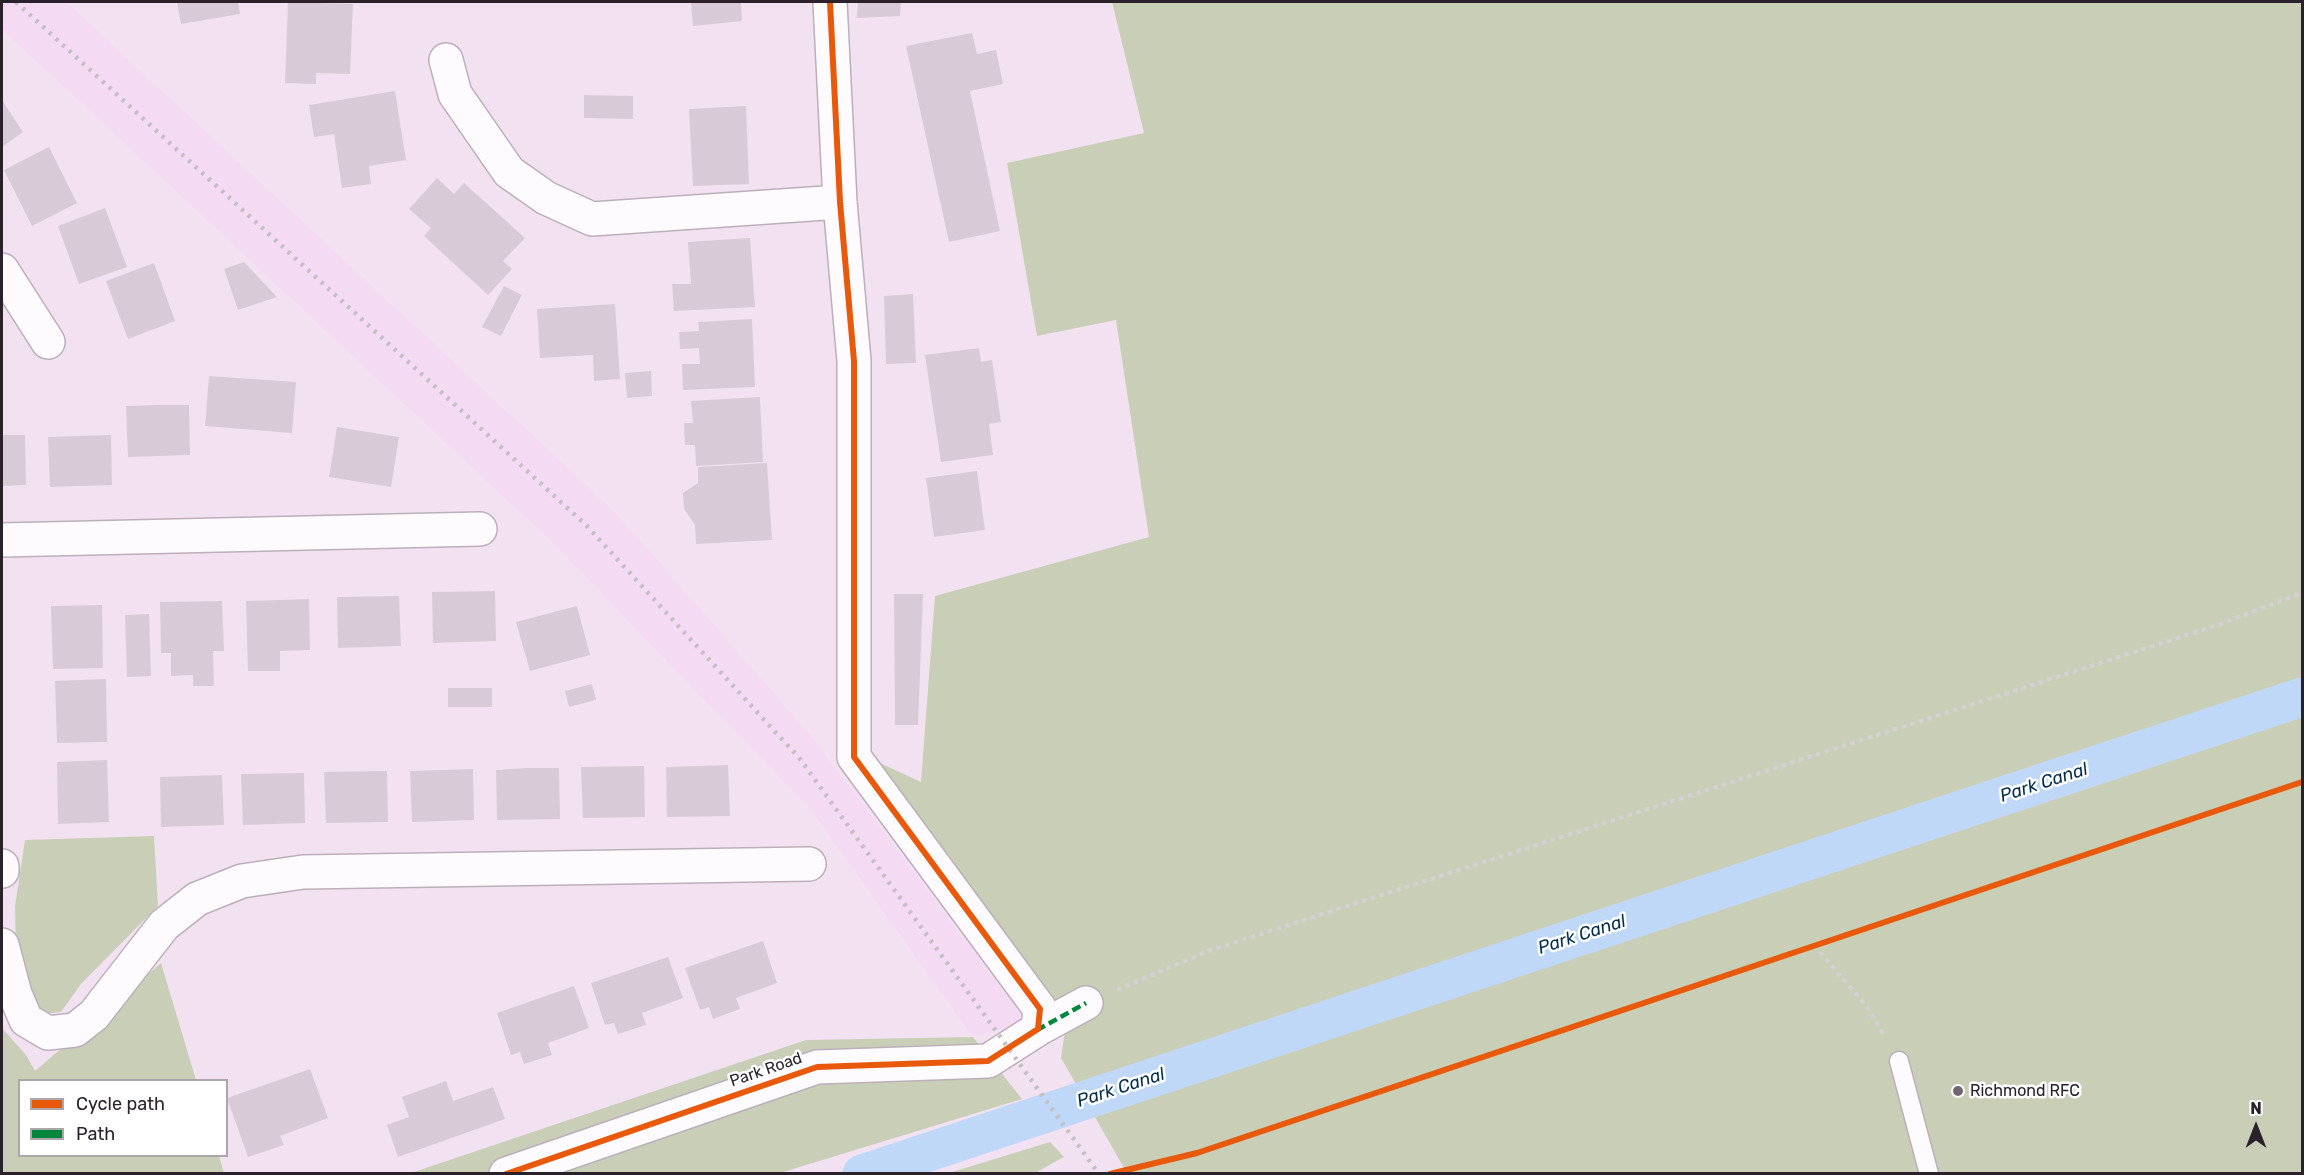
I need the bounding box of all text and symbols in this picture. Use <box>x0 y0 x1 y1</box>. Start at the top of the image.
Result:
water label: Park Canal <box>1997 759 2091 807</box>
water label: Park Canal <box>1535 911 1629 959</box>
street label: Park Road <box>727 1049 805 1091</box>
water label: Park Canal <box>1074 1064 1168 1112</box>
legend <box>18 1079 228 1157</box>
place label: Richmond RFC <box>1970 1081 2080 1101</box>
marker: Richmond RFC <box>1951 1084 1965 1098</box>
text: Cycle path <box>76 1093 165 1115</box>
north arrow <box>2226 1097 2286 1157</box>
text: N <box>2250 1099 2262 1118</box>
text: Path <box>76 1123 115 1145</box>

